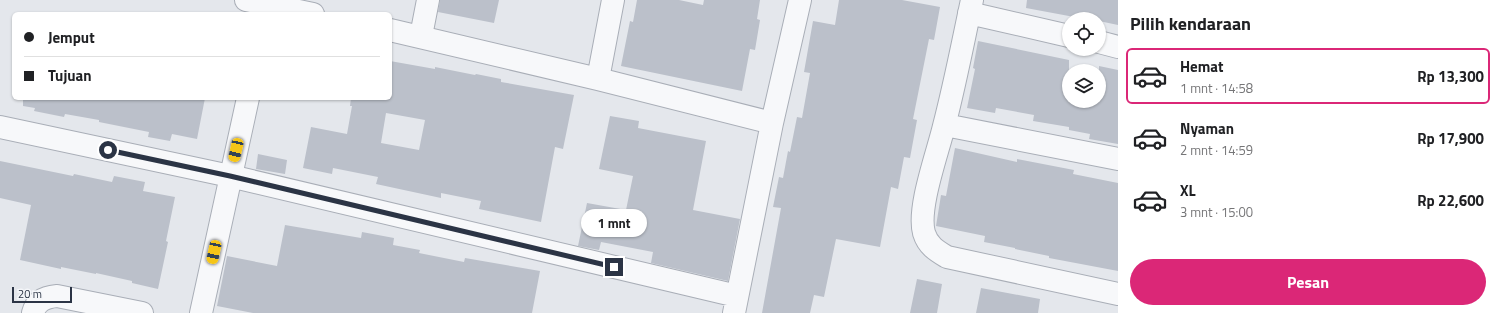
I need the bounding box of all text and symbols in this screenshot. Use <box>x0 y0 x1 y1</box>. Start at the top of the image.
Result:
text: Pilih kendaraan <box>1130 10 1251 37</box>
map controls <box>1062 12 1106 108</box>
button: locate <box>1062 12 1106 56</box>
text: Jemput <box>48 26 95 49</box>
text: Hemat <box>1180 55 1223 78</box>
icon: car <box>1132 58 1168 94</box>
text: Tujuan <box>48 64 92 87</box>
button: layers <box>1062 64 1106 108</box>
text: Rp 13,300 <box>1417 65 1484 88</box>
text: 1 mnt · 14:58 <box>1180 78 1253 98</box>
text: Nyaman <box>1180 117 1234 140</box>
icon: car <box>1132 120 1168 156</box>
text: Rp 17,900 <box>1417 127 1484 150</box>
car <box>227 137 245 163</box>
text: 2 mnt · 14:59 <box>1180 140 1253 160</box>
route start <box>99 141 117 159</box>
text: XL <box>1180 179 1196 202</box>
icon: car <box>1132 182 1168 218</box>
text: Rp 22,600 <box>1417 189 1484 212</box>
text: 3 mnt · 15:00 <box>1180 202 1253 222</box>
callout: 1 mnt <box>581 209 647 237</box>
text: 1 mnt <box>598 213 630 233</box>
car <box>206 239 222 265</box>
route end <box>605 258 623 276</box>
button: Pesan <box>1130 259 1486 305</box>
scale bar <box>12 285 72 304</box>
text: 20 m <box>18 286 42 302</box>

